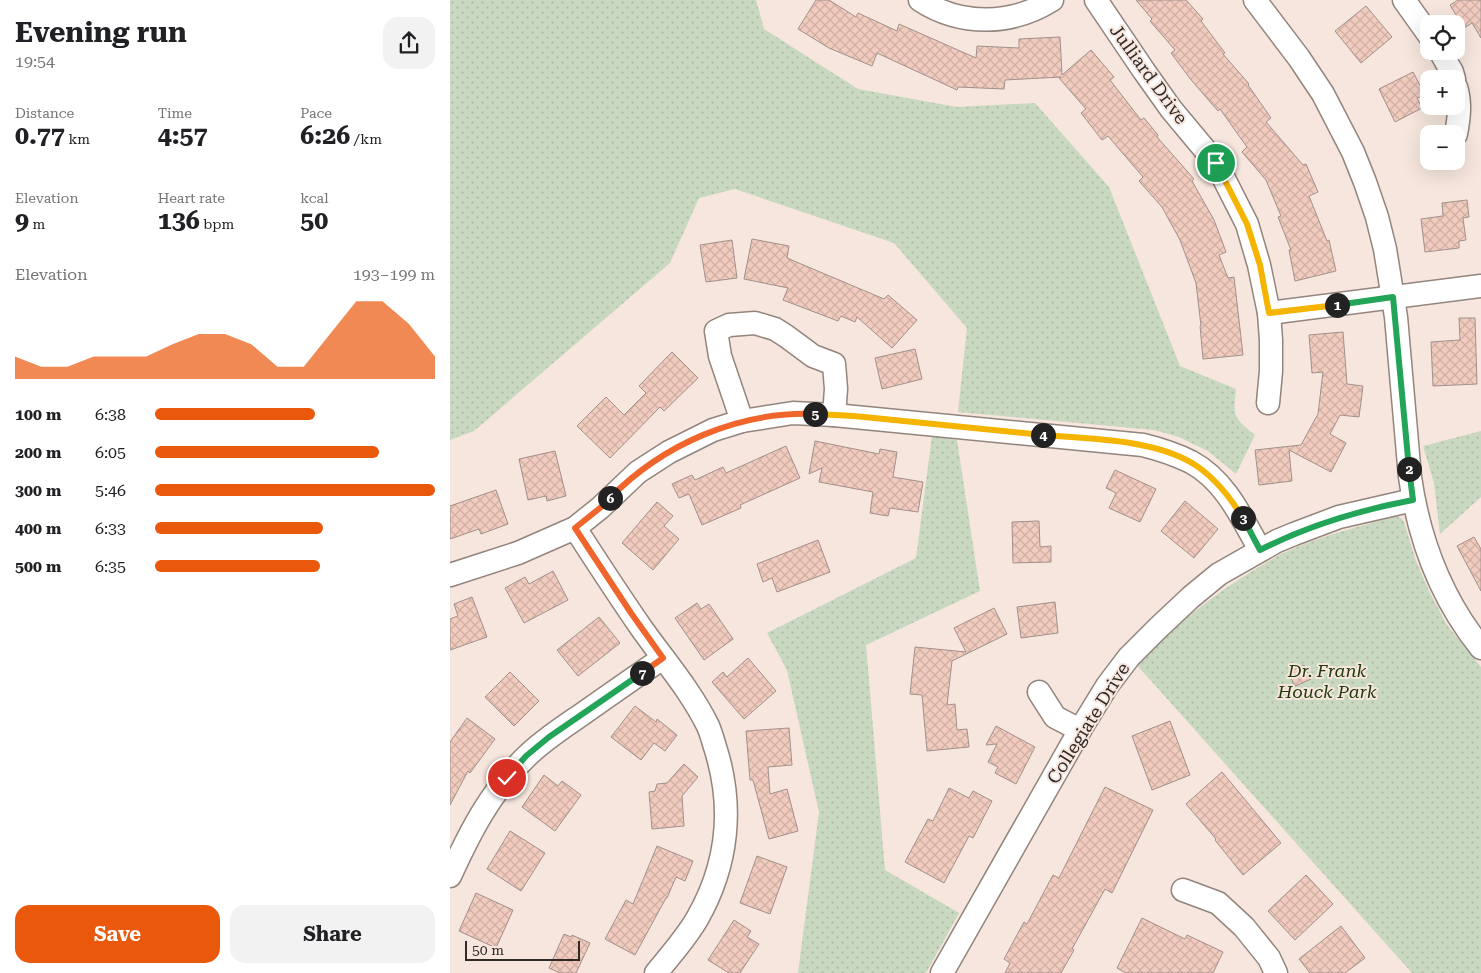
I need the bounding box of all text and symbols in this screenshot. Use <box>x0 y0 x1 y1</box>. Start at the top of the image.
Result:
map controls <box>1420 15 1465 170</box>
button: locate <box>1420 15 1465 60</box>
text: Evening run <box>15 16 187 49</box>
button: share <box>383 17 435 69</box>
street label: Julliard Drive <box>1106 20 1192 128</box>
text: 19:54 <box>15 52 55 71</box>
button: + <box>1420 70 1465 115</box>
text: Distance <box>15 105 74 121</box>
text: Time <box>158 105 192 121</box>
text: Pace <box>300 105 332 121</box>
text: 0.77 <box>15 121 65 150</box>
text: 4:57 <box>158 121 207 150</box>
text: 6:26 <box>300 121 350 150</box>
button: − <box>1420 125 1465 170</box>
text: km <box>65 131 90 147</box>
text: /km <box>350 131 382 147</box>
pin <box>1195 142 1237 184</box>
icon: arrive <box>1202 149 1230 177</box>
text: Elevation <box>15 190 78 206</box>
text: Heart rate <box>158 190 225 206</box>
text: kcal <box>300 190 329 206</box>
text: 9 <box>15 206 29 235</box>
text: 136 <box>158 206 200 235</box>
text: 50 <box>300 206 328 235</box>
text: m <box>29 216 45 232</box>
text: bpm <box>200 216 234 232</box>
text: Elevation <box>15 265 88 284</box>
text: 193–199 m <box>353 265 435 284</box>
pin: 1 <box>1324 292 1350 318</box>
text: 1 <box>1334 297 1341 313</box>
pin: 5 <box>802 402 828 426</box>
text: 100 m <box>15 405 61 424</box>
text: 6:38 <box>95 405 126 424</box>
text: 5 <box>812 406 819 422</box>
pin: 4 <box>1030 422 1056 448</box>
text: 4 <box>1040 427 1047 443</box>
text: 200 m <box>15 443 61 462</box>
text: 6:05 <box>95 443 126 462</box>
pin: 2 <box>1396 456 1422 482</box>
text: 2 <box>1406 461 1413 477</box>
text: 300 m <box>15 481 61 500</box>
text: 5:46 <box>95 481 126 500</box>
pin: 6 <box>598 486 622 510</box>
text: 6 <box>607 490 614 506</box>
pin: 3 <box>1230 506 1256 530</box>
text: 3 <box>1240 510 1247 526</box>
text: 400 m <box>15 519 61 538</box>
text: 6:33 <box>95 519 126 538</box>
text: 500 m <box>15 557 61 576</box>
text: 6:35 <box>95 557 126 576</box>
street label: Collegiate Drive <box>1042 659 1134 787</box>
pin: 7 <box>630 660 654 686</box>
park label: Dr. Frank Houck Park <box>1277 660 1377 702</box>
text: 7 <box>639 665 646 681</box>
pin <box>486 757 528 799</box>
icon: check <box>493 764 521 792</box>
button: Save <box>15 905 220 963</box>
button: Share <box>230 905 435 963</box>
scale bar <box>465 938 580 961</box>
text: 50 m <box>472 942 504 958</box>

